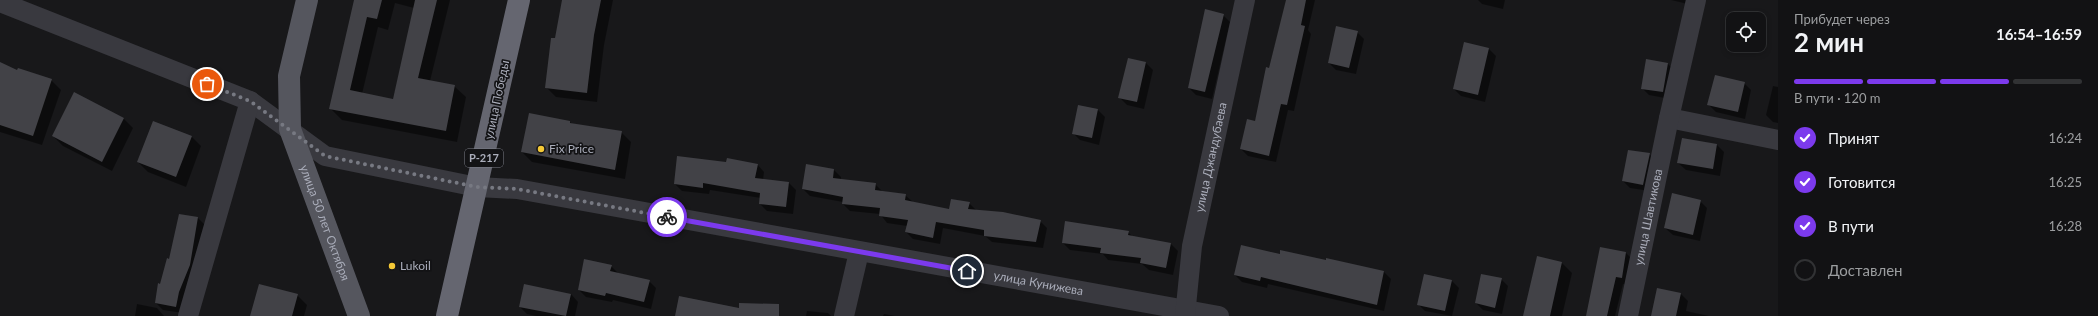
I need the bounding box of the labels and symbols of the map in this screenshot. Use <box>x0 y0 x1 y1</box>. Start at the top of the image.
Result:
street label: улица Победы <box>481 59 512 141</box>
pin <box>190 67 224 101</box>
street label: улица Джандубаева <box>1191 101 1230 214</box>
place label: Fix Price <box>549 141 594 156</box>
marker: Fix Price <box>536 144 546 154</box>
road number: Р-217 <box>465 149 503 167</box>
street label: улица 50 лет Октября <box>297 163 353 283</box>
street label: улица Шавтикова <box>1631 167 1665 267</box>
courier <box>647 197 687 237</box>
pin <box>950 254 984 288</box>
place label: Lukoil <box>400 258 431 273</box>
marker: Lukoil <box>387 261 397 271</box>
street label: улица Кунижева <box>993 267 1085 298</box>

